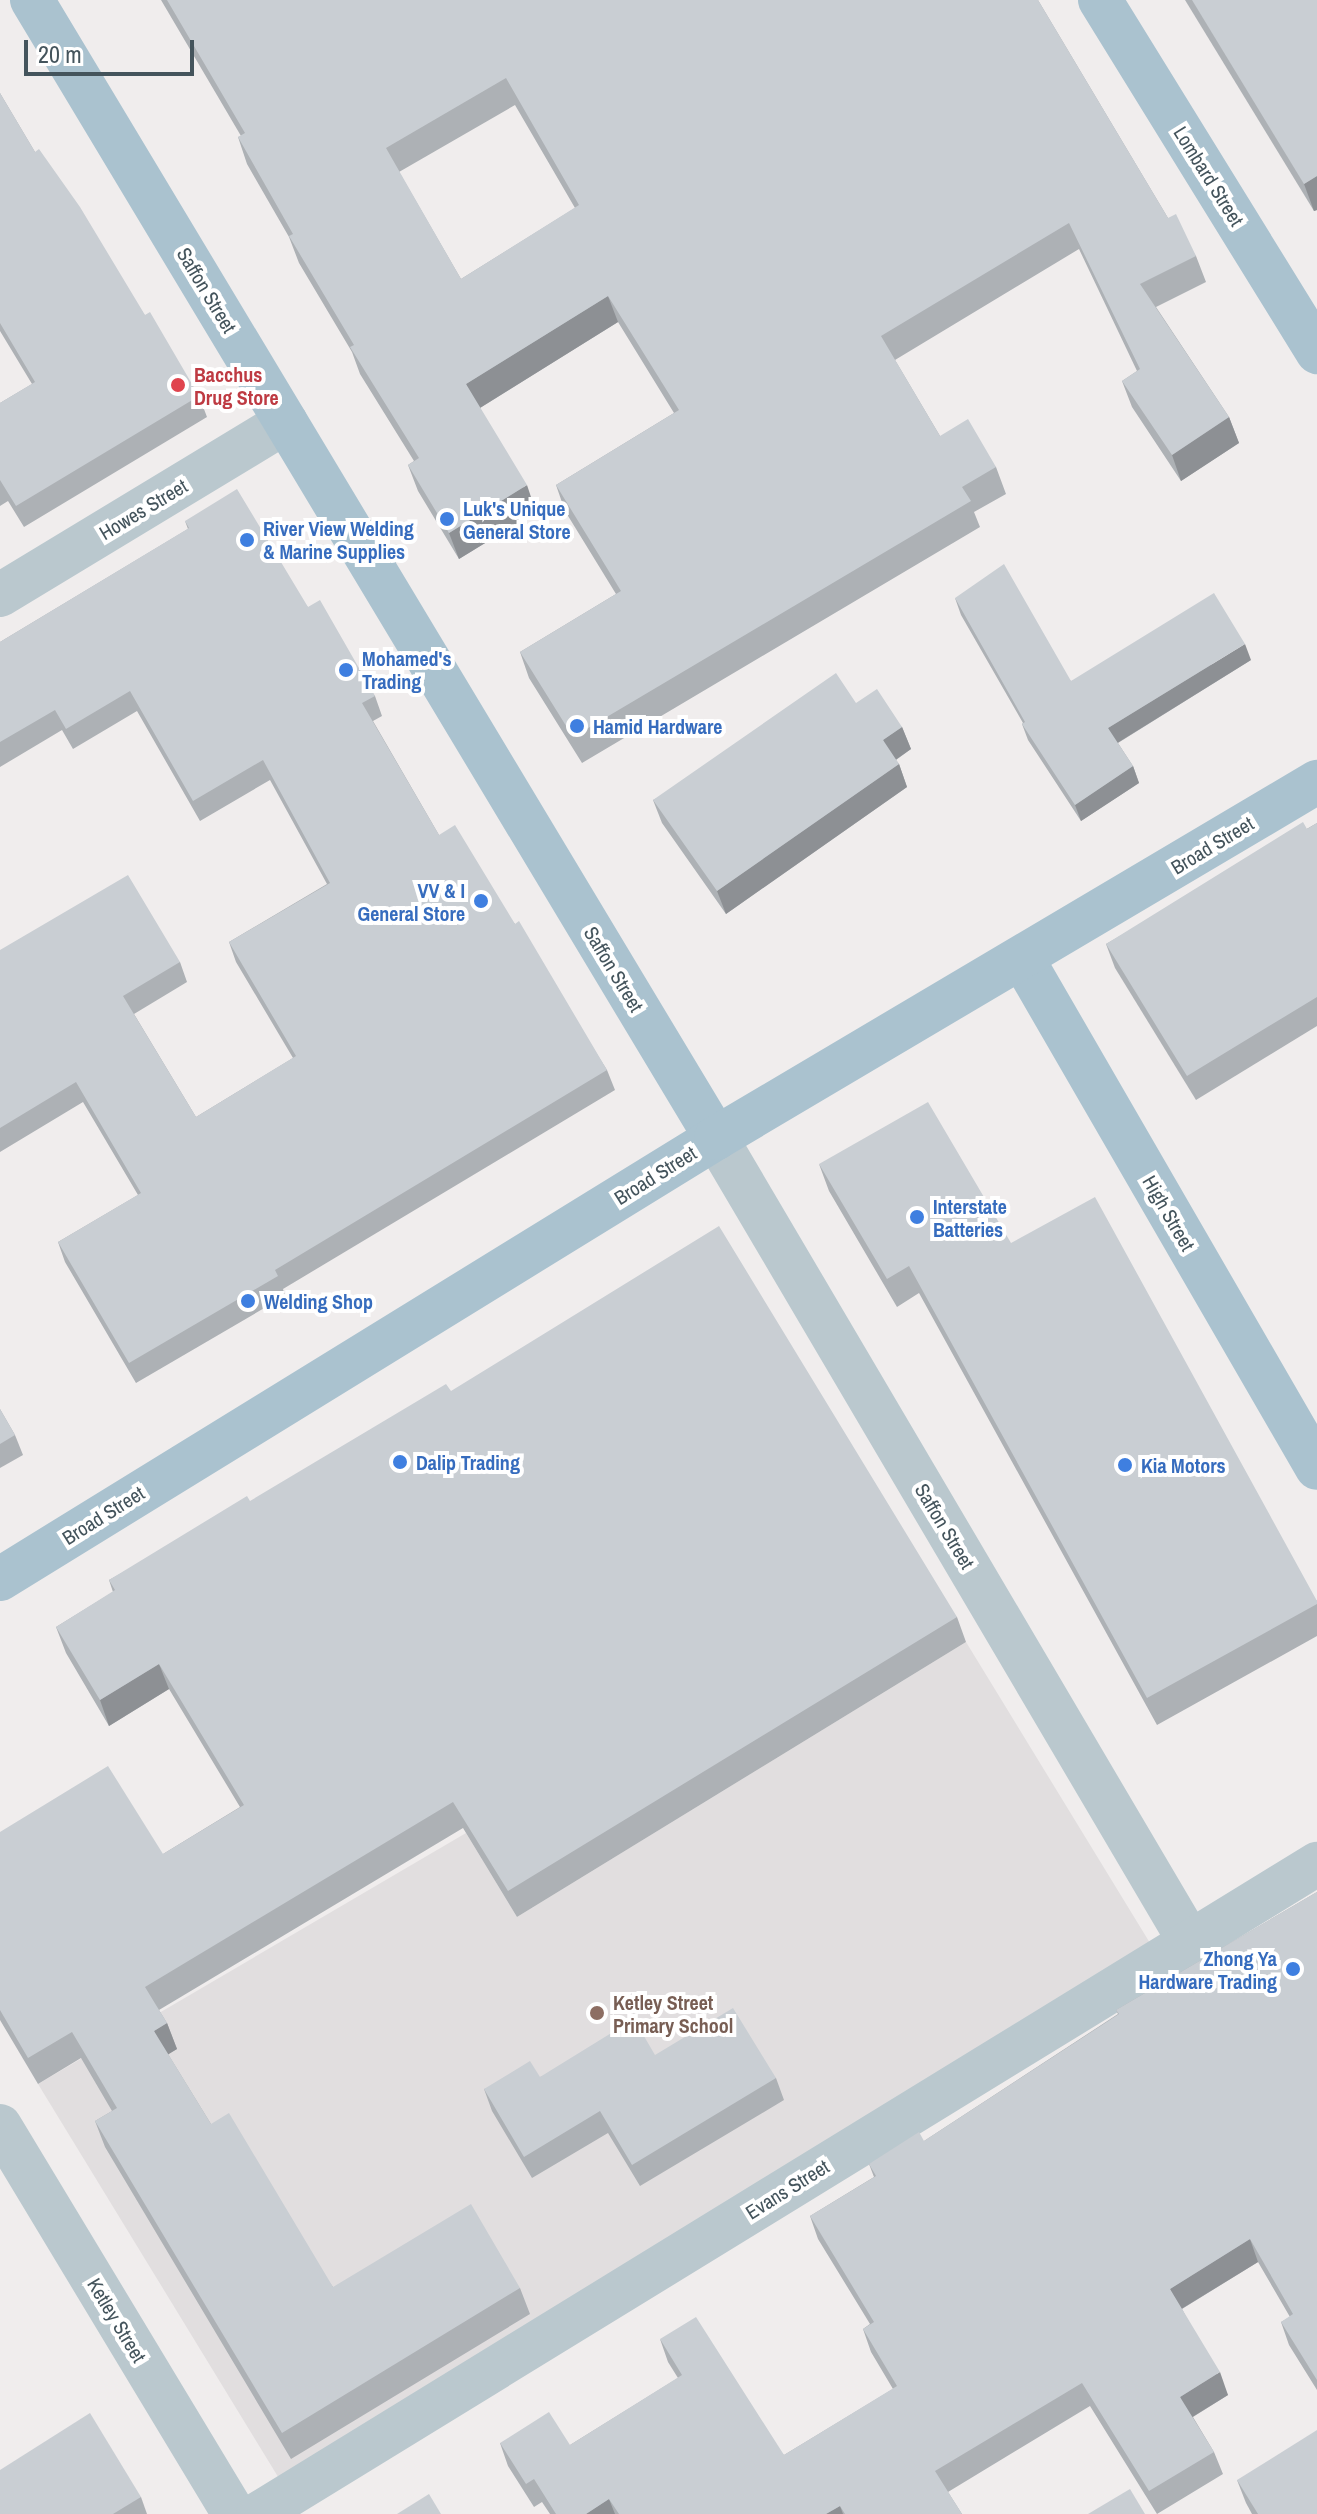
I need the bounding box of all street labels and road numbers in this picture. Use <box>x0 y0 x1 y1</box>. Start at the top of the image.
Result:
street label: Lombard Street <box>1169 122 1249 230</box>
street label: Saffon Street <box>172 243 242 337</box>
street label: Howes Street <box>95 473 191 545</box>
street label: Broad Street <box>1166 811 1258 879</box>
street label: Saffon Street <box>579 922 649 1016</box>
street label: Broad Street <box>610 1140 700 1210</box>
street label: High Street <box>1138 1171 1200 1255</box>
street label: Saffon Street <box>910 1479 980 1573</box>
street label: Broad Street <box>58 1480 148 1550</box>
street label: Evans Street <box>741 2154 833 2224</box>
street label: Ketley Street <box>83 2274 151 2366</box>

